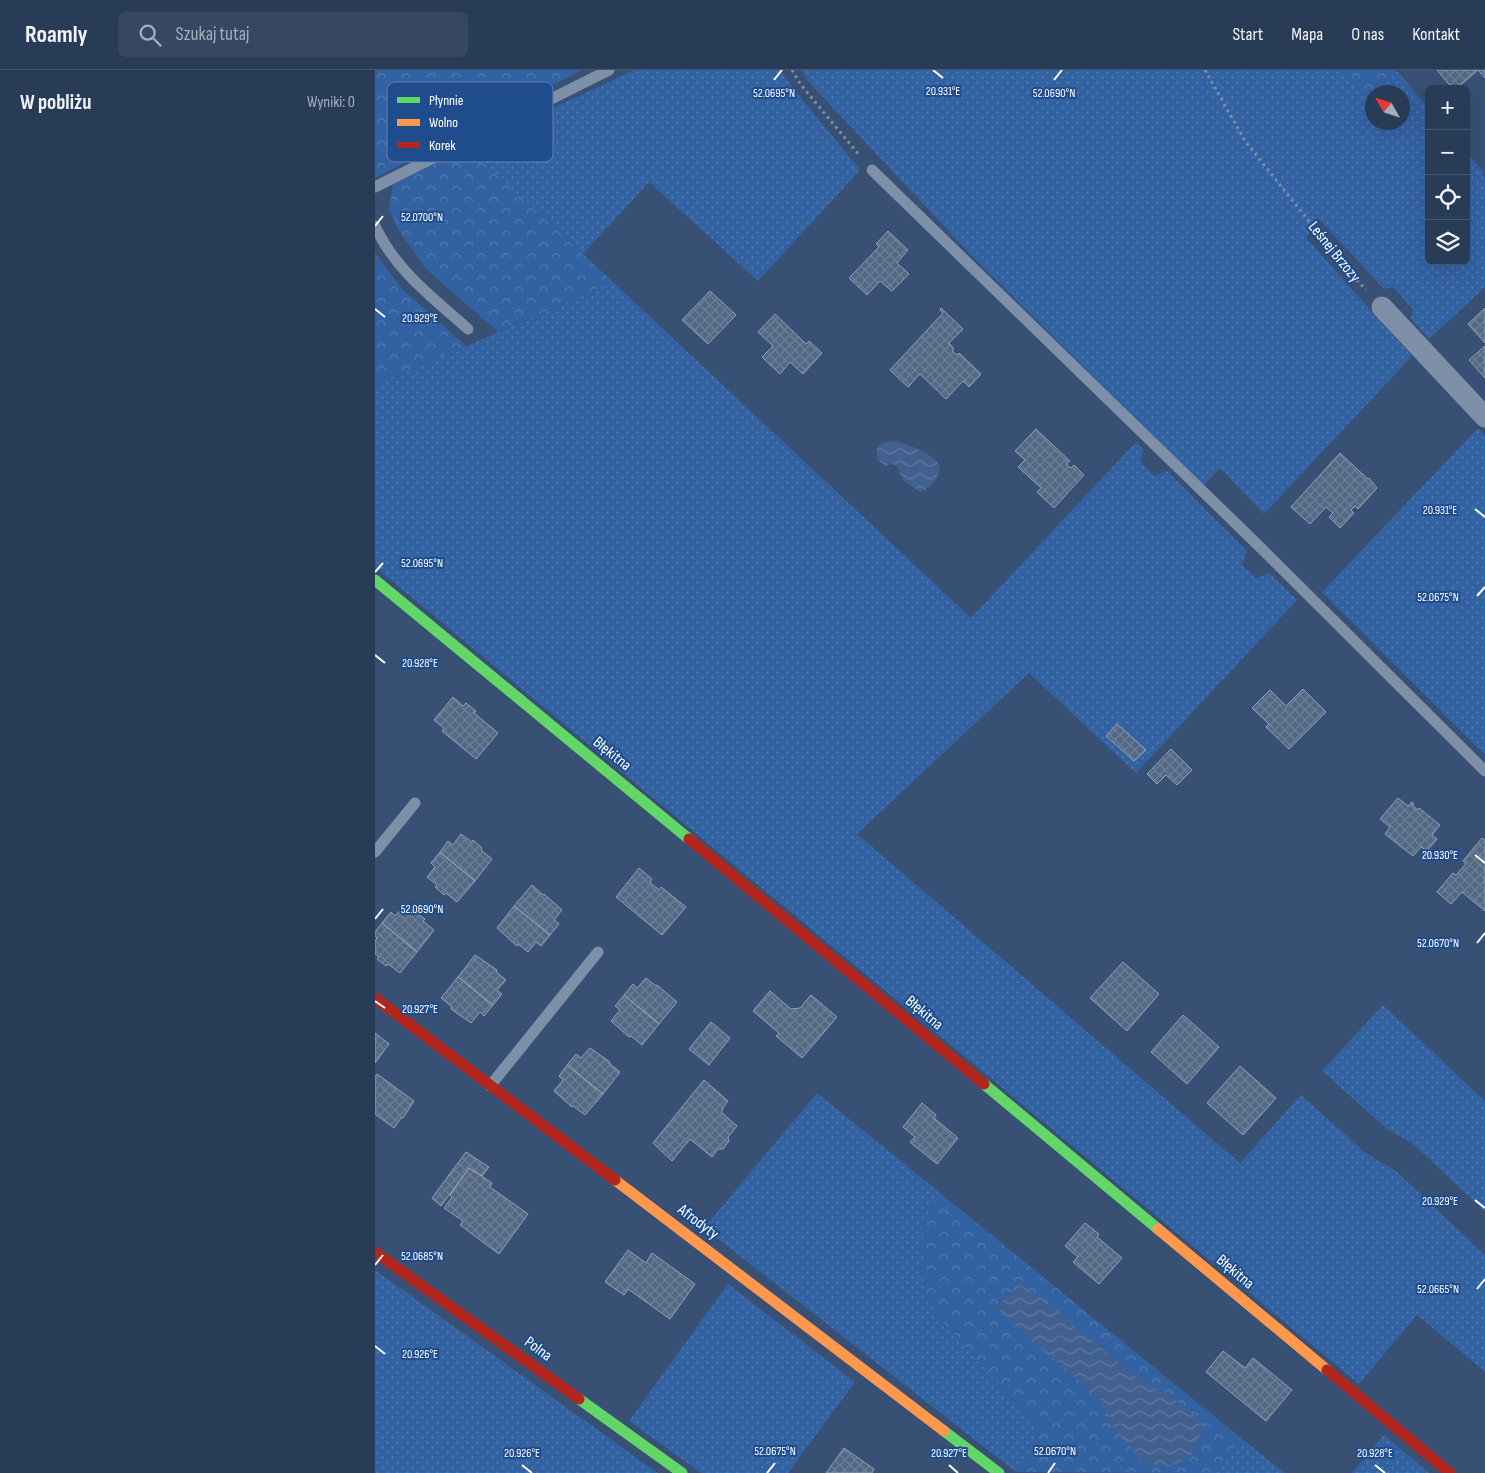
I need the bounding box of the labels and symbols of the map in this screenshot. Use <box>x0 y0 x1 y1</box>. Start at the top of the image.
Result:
legend <box>387 82 553 162</box>
text: 20.931°E <box>926 84 960 99</box>
north arrow <box>1365 85 1410 130</box>
text: 52.0695°N <box>753 86 795 101</box>
text: 52.0690°N <box>1033 86 1075 101</box>
text: Płynnie <box>429 92 463 109</box>
text: Wolno <box>429 114 458 131</box>
text: Korek <box>429 137 456 154</box>
text: 52.0700°N <box>401 210 443 225</box>
street label: Leśnej Brzozy <box>1304 218 1364 286</box>
text: 20.929°E <box>402 311 438 326</box>
text: 20.931°E <box>1423 503 1457 518</box>
text: 52.0695°N <box>401 556 443 571</box>
text: 52.0675°N <box>1417 590 1459 605</box>
text: 20.928°E <box>402 656 438 671</box>
street label: Błękitna <box>589 733 635 775</box>
text: 20.930°E <box>1422 848 1458 863</box>
text: 52.0690°N <box>401 902 443 917</box>
text: 52.0670°N <box>1417 936 1459 951</box>
street label: Błękitna <box>901 992 947 1034</box>
text: 20.927°E <box>402 1002 438 1017</box>
text: 20.929°E <box>1422 1194 1458 1209</box>
street label: Afrodyty <box>673 1200 722 1244</box>
text: 52.0685°N <box>401 1249 443 1264</box>
street label: Błękitna <box>1212 1251 1258 1293</box>
text: 52.0665°N <box>1417 1282 1459 1297</box>
street label: Polna <box>521 1333 555 1365</box>
text: 20.926°E <box>402 1347 438 1362</box>
text: 52.0675°N <box>754 1444 796 1459</box>
text: 52.0670°N <box>1034 1444 1076 1459</box>
text: 20.926°E <box>504 1446 540 1461</box>
text: 20.927°E <box>931 1446 967 1461</box>
text: 20.928°E <box>1357 1446 1393 1461</box>

